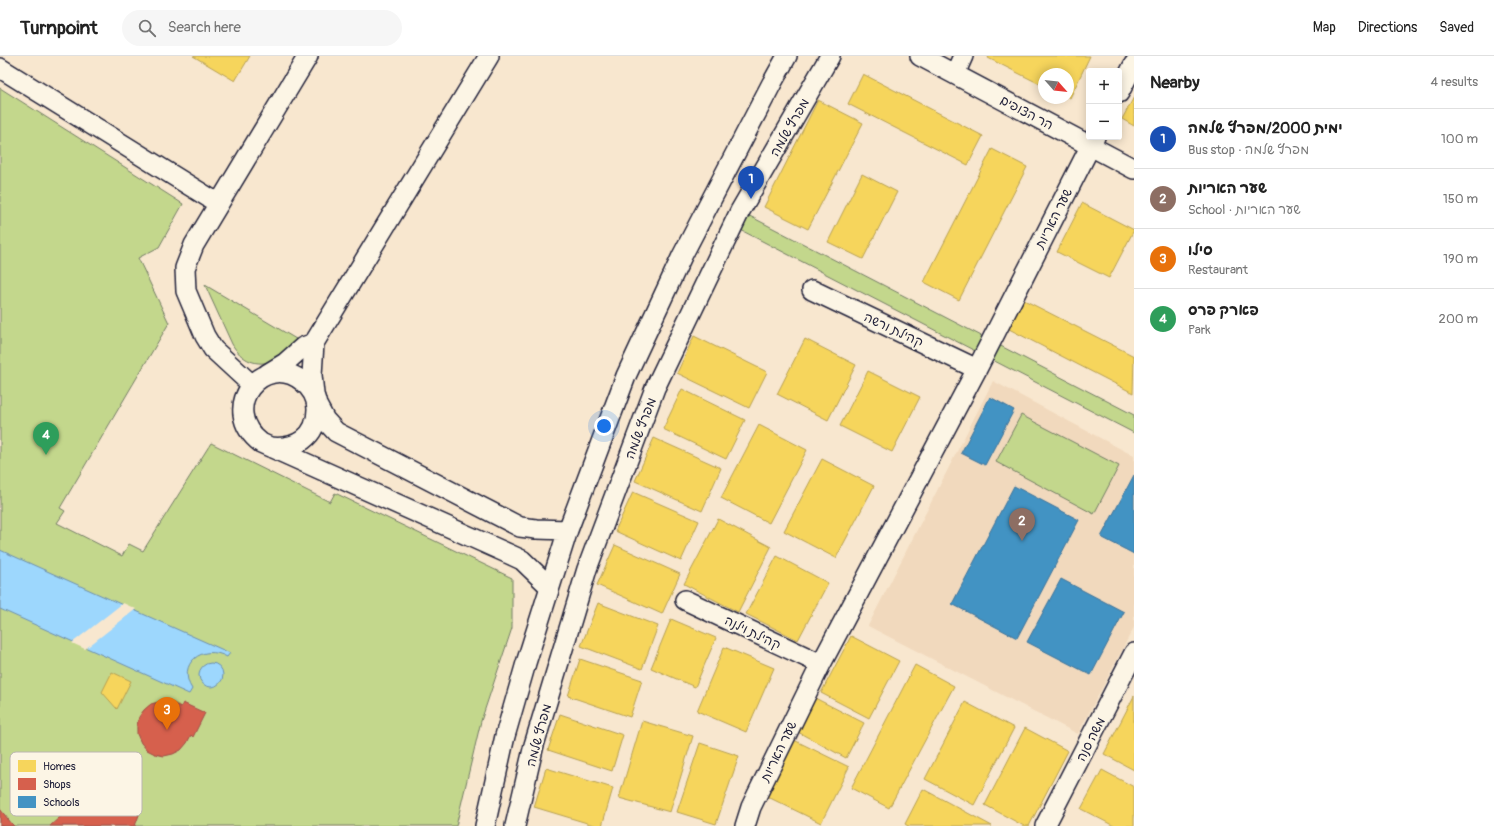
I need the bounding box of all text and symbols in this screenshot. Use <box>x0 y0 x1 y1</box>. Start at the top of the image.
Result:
search box <box>122 10 402 46</box>
text: Turnpoint <box>20 16 98 40</box>
icon: search <box>136 17 158 39</box>
text: Search here <box>168 18 241 37</box>
text: Map <box>1313 19 1336 36</box>
text: Directions <box>1358 19 1417 36</box>
text: Saved <box>1439 19 1474 36</box>
north arrow <box>1038 68 1074 104</box>
map controls <box>1086 68 1122 140</box>
button: + <box>1086 68 1122 104</box>
text: Nearby <box>1150 72 1199 93</box>
text: 4 results <box>1431 74 1478 90</box>
street label: הר הצופים <box>997 92 1056 134</box>
street label: מפרץ שלמה <box>767 96 813 159</box>
button: − <box>1086 104 1122 140</box>
text: ימית 2000/מפרץ שלמה <box>1188 119 1342 138</box>
text: 1 <box>1160 131 1166 147</box>
text: 100 m <box>1441 131 1478 147</box>
text: Bus stop · מפרץ שלמה <box>1188 142 1309 158</box>
pin: 1 <box>738 166 764 199</box>
text: שער האריות <box>1188 179 1267 198</box>
street label: שער האריות <box>1031 185 1076 252</box>
text: 2 <box>1159 191 1167 207</box>
text: 150 m <box>1443 191 1478 207</box>
text: School · שער האריות <box>1188 202 1301 218</box>
text: סילו <box>1188 241 1213 260</box>
text: 3 <box>1159 251 1167 267</box>
text: 190 m <box>1443 251 1478 267</box>
text: Restaurant <box>1188 262 1248 278</box>
text: פארק פרס <box>1188 301 1259 320</box>
street label: קהילת ורשה <box>861 309 926 351</box>
text: 4 <box>1159 311 1167 327</box>
text: 200 m <box>1439 311 1478 327</box>
text: Park <box>1188 322 1211 338</box>
street label: מפרץ שלמה <box>622 395 660 461</box>
your location <box>594 416 614 436</box>
pin: 4 <box>33 422 59 455</box>
pin: 2 <box>1009 508 1035 541</box>
street label: קהילת וילנה <box>722 612 783 653</box>
pin: 3 <box>154 697 180 730</box>
street label: מפרץ שלמה <box>523 702 555 769</box>
street label: משה סנה <box>1073 715 1109 764</box>
street label: שער האריות <box>757 718 801 785</box>
legend <box>10 752 142 816</box>
text: Homes <box>43 760 76 773</box>
text: Shops <box>43 778 71 791</box>
text: Schools <box>43 796 80 809</box>

